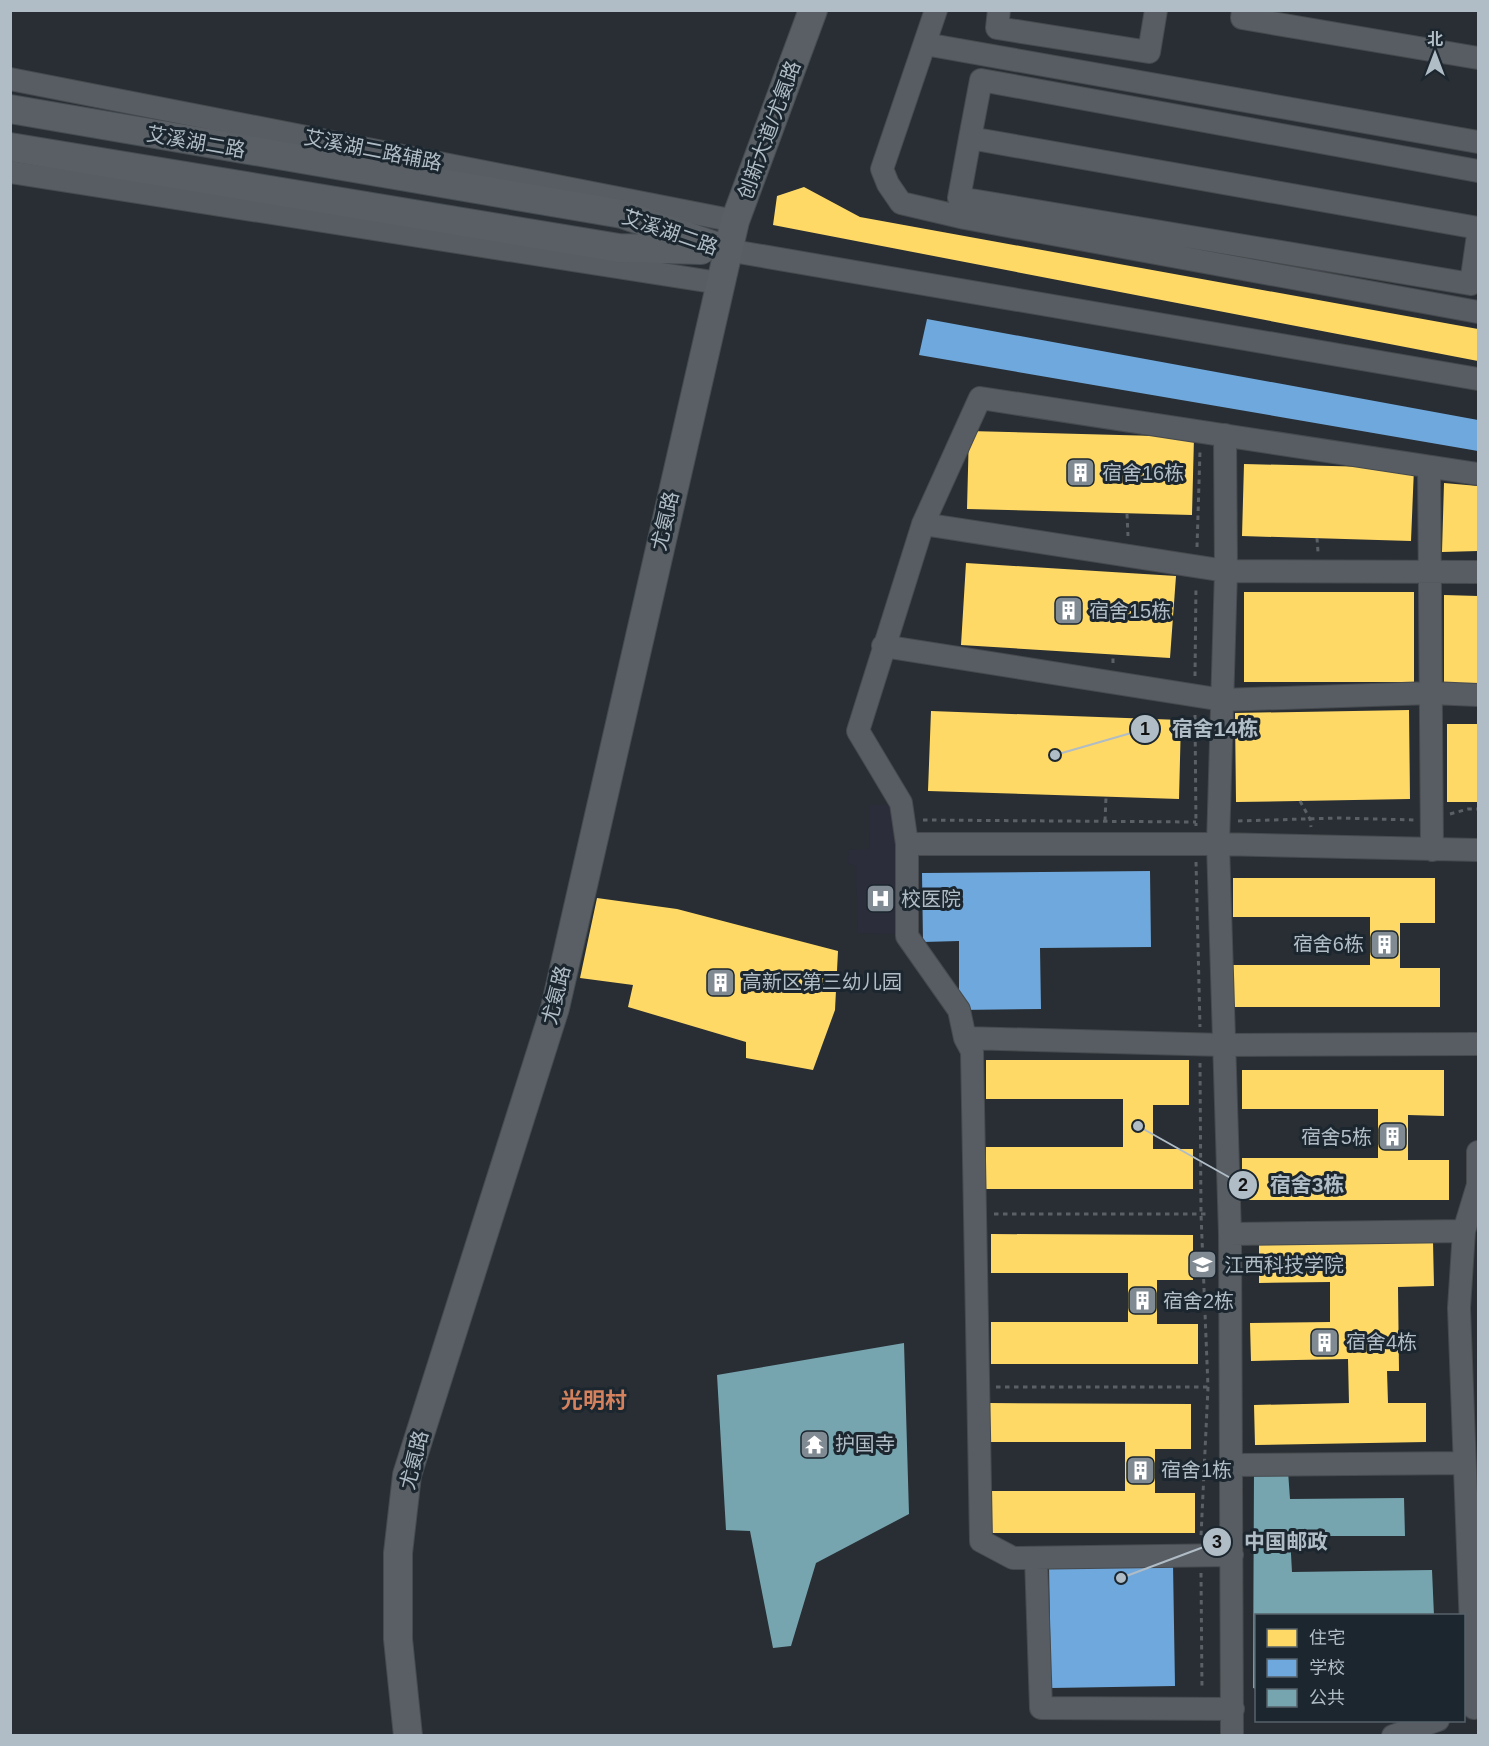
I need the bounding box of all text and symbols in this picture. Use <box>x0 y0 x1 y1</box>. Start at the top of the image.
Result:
north arrow <box>1405 24 1465 84</box>
text: 北 <box>1427 31 1443 48</box>
street label: 创新大道/尤氨路 <box>734 58 804 202</box>
street label: 艾溪湖二路 <box>145 122 247 162</box>
street label: 艾溪湖二路辅路 <box>302 126 444 174</box>
street label: 艾溪湖二路 <box>619 205 721 259</box>
building icon: 宿舍16栋 <box>1065 457 1097 489</box>
place label: 宿舍16栋 <box>1102 462 1184 484</box>
street label: 尤氨路 <box>648 489 682 553</box>
building icon: 宿舍15栋 <box>1052 595 1084 627</box>
place label: 宿舍15栋 <box>1089 600 1171 622</box>
callout: 宿舍14栋 <box>1130 709 1270 748</box>
text: 宿舍14栋 <box>1172 717 1258 740</box>
text: 1 <box>1140 719 1150 739</box>
hospital icon: 校医院 <box>864 883 896 915</box>
place label: 校医院 <box>901 888 961 910</box>
building icon: 宿舍6栋 <box>1369 928 1401 960</box>
place label: 宿舍6栋 <box>1293 933 1364 955</box>
street label: 尤氨路 <box>538 963 574 1027</box>
building icon: 高新区第三幼儿园 <box>705 966 737 998</box>
place label: 高新区第三幼儿园 <box>742 971 902 993</box>
building icon: 宿舍5栋 <box>1377 1121 1409 1153</box>
place label: 宿舍5栋 <box>1301 1126 1372 1148</box>
callout: 宿舍3栋 <box>1228 1165 1357 1204</box>
text: 宿舍3栋 <box>1270 1173 1344 1196</box>
text: 2 <box>1238 1175 1248 1195</box>
school or university icon: 江西科技学院 <box>1187 1249 1219 1281</box>
place label: 江西科技学院 <box>1224 1254 1344 1276</box>
building icon: 宿舍2栋 <box>1126 1285 1158 1317</box>
place label: 宿舍2栋 <box>1163 1290 1234 1312</box>
building icon: 宿舍4栋 <box>1309 1326 1341 1358</box>
place label: 宿舍4栋 <box>1346 1331 1417 1353</box>
district label: 光明村 <box>561 1388 627 1413</box>
street label: 尤氨路 <box>396 1428 432 1492</box>
temple icon: 护国寺 <box>798 1428 830 1460</box>
place label: 护国寺 <box>835 1433 895 1455</box>
building icon: 宿舍1栋 <box>1124 1454 1156 1486</box>
place label: 宿舍1栋 <box>1161 1459 1232 1481</box>
callout: 中国邮政 <box>1202 1522 1340 1561</box>
text: 中国邮政 <box>1244 1530 1328 1553</box>
text: 3 <box>1212 1532 1222 1552</box>
legend <box>1255 1614 1465 1722</box>
text: 住宅 <box>1309 1628 1345 1648</box>
text: 学校 <box>1309 1658 1345 1678</box>
text: 公共 <box>1309 1688 1345 1708</box>

